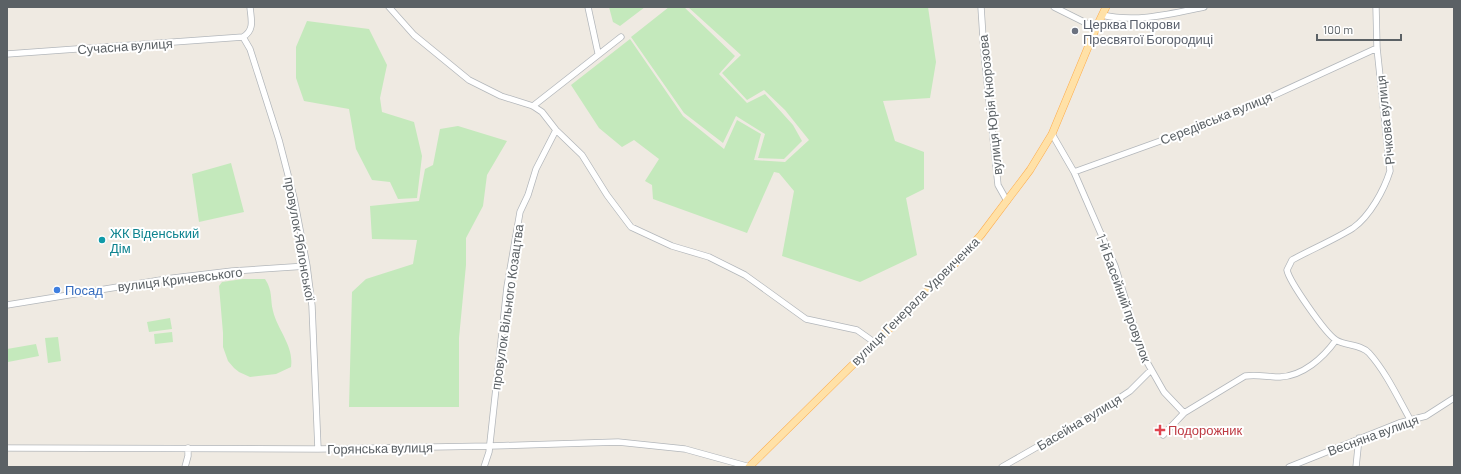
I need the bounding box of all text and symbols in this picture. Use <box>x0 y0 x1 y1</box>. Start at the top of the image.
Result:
place label: Церква Покрови Пресвятої Богородиці <box>1083 16 1213 47</box>
scale bar <box>1317 16 1401 42</box>
text: 100 m <box>1323 22 1353 36</box>
marker: Церква Покрови Пресвятої Богородиці <box>1070 26 1080 36</box>
street label: вулиця Юрія Кнорозова <box>975 33 1005 176</box>
street label: Сучасна вулиця <box>77 35 173 57</box>
street label: Річкова вулиця <box>1372 74 1398 166</box>
street label: Середівська вулиця <box>1158 88 1274 148</box>
street label: провулок Яблонської <box>281 176 319 303</box>
street label: провулок Вільного Козацтва <box>487 222 527 391</box>
place label: ЖК Віденський Дім <box>110 225 199 256</box>
street label: 1-й Басейний провулок <box>1093 232 1155 365</box>
street label: вулиця Генерала Удовиченка <box>847 233 983 369</box>
marker: ЖК Віденський Дім <box>97 235 107 245</box>
street label: вулиця Кричевського <box>117 263 243 295</box>
place label: Посад <box>65 282 103 298</box>
marker: Посад <box>52 285 62 295</box>
street label: Басейна вулиця <box>1034 390 1124 454</box>
street label: Весняна вулиця <box>1325 411 1421 459</box>
place label: Подорожник <box>1168 422 1243 438</box>
marker: Подорожник <box>1155 425 1165 435</box>
street label: Горянська вулиця <box>327 439 433 457</box>

